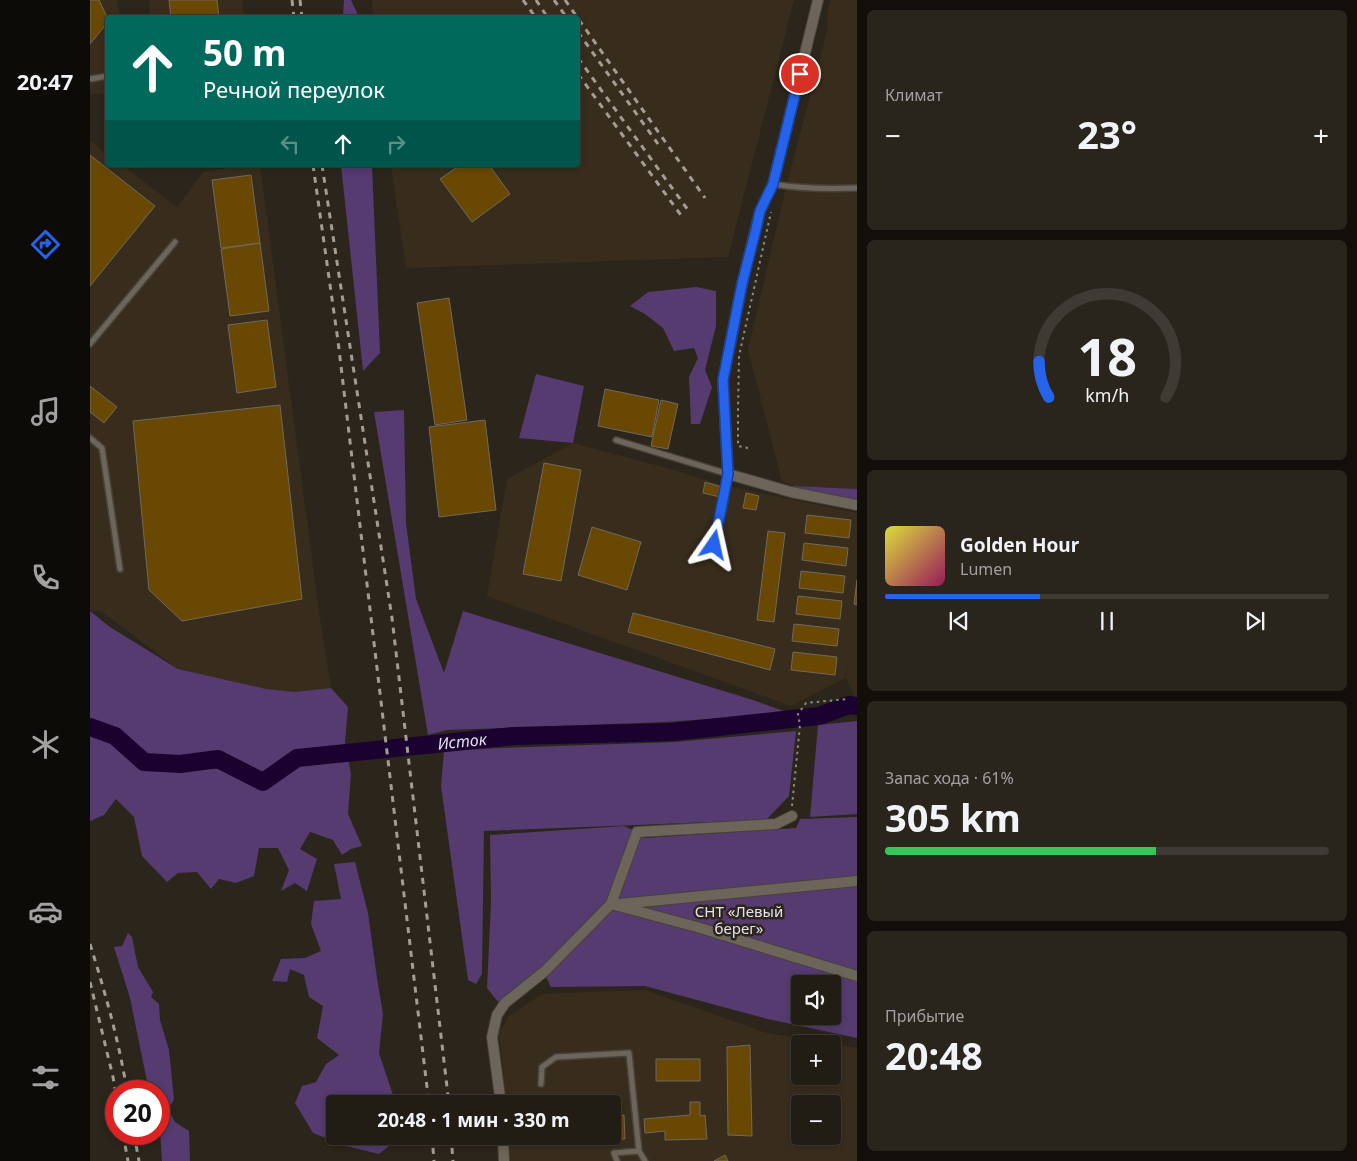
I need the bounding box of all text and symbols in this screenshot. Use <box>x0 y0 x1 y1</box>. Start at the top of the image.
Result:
text: 50 m <box>203 29 286 76</box>
icon: ahead <box>120 35 185 100</box>
pin <box>779 53 821 95</box>
icon: arrive <box>786 60 814 88</box>
text: 20:47 <box>17 66 73 96</box>
text: Речной переулок <box>203 74 385 104</box>
text: Климат <box>885 84 943 106</box>
text: 23° <box>1077 108 1137 160</box>
text: − <box>885 116 901 154</box>
text: + <box>1313 116 1329 154</box>
icon: left <box>276 130 304 158</box>
icon: ahead <box>329 130 357 158</box>
icon: right <box>382 130 410 158</box>
icon: directions <box>28 227 63 262</box>
text: 18 <box>1077 320 1137 391</box>
text: km/h <box>1085 383 1129 407</box>
icon: music <box>28 394 63 429</box>
position arrow <box>687 518 739 570</box>
text: Golden Hour <box>960 532 1079 558</box>
text: Lumen <box>960 558 1012 580</box>
icon: phone <box>28 560 63 595</box>
icon: previous <box>945 607 973 635</box>
icon: pause <box>1093 607 1121 635</box>
icon: next <box>1241 607 1269 635</box>
icon: climate <box>28 727 63 762</box>
water label: Исток <box>436 728 489 755</box>
text: Запас хода · 61% <box>885 767 1014 789</box>
text: 305 km <box>885 791 1021 843</box>
icon: car <box>28 894 63 929</box>
park label: СНТ «Левый берег» <box>695 901 783 938</box>
map controls <box>791 975 841 1145</box>
button: sound <box>791 975 841 1025</box>
text: Прибытие <box>885 1005 964 1027</box>
text: 20:48 <box>885 1029 983 1081</box>
button: + <box>791 1035 841 1085</box>
icon: filters <box>28 1060 63 1095</box>
speed limit sign: 20 <box>105 1080 170 1145</box>
button: − <box>791 1095 841 1145</box>
text: 20:48 · 1 мин · 330 m <box>377 1107 570 1133</box>

